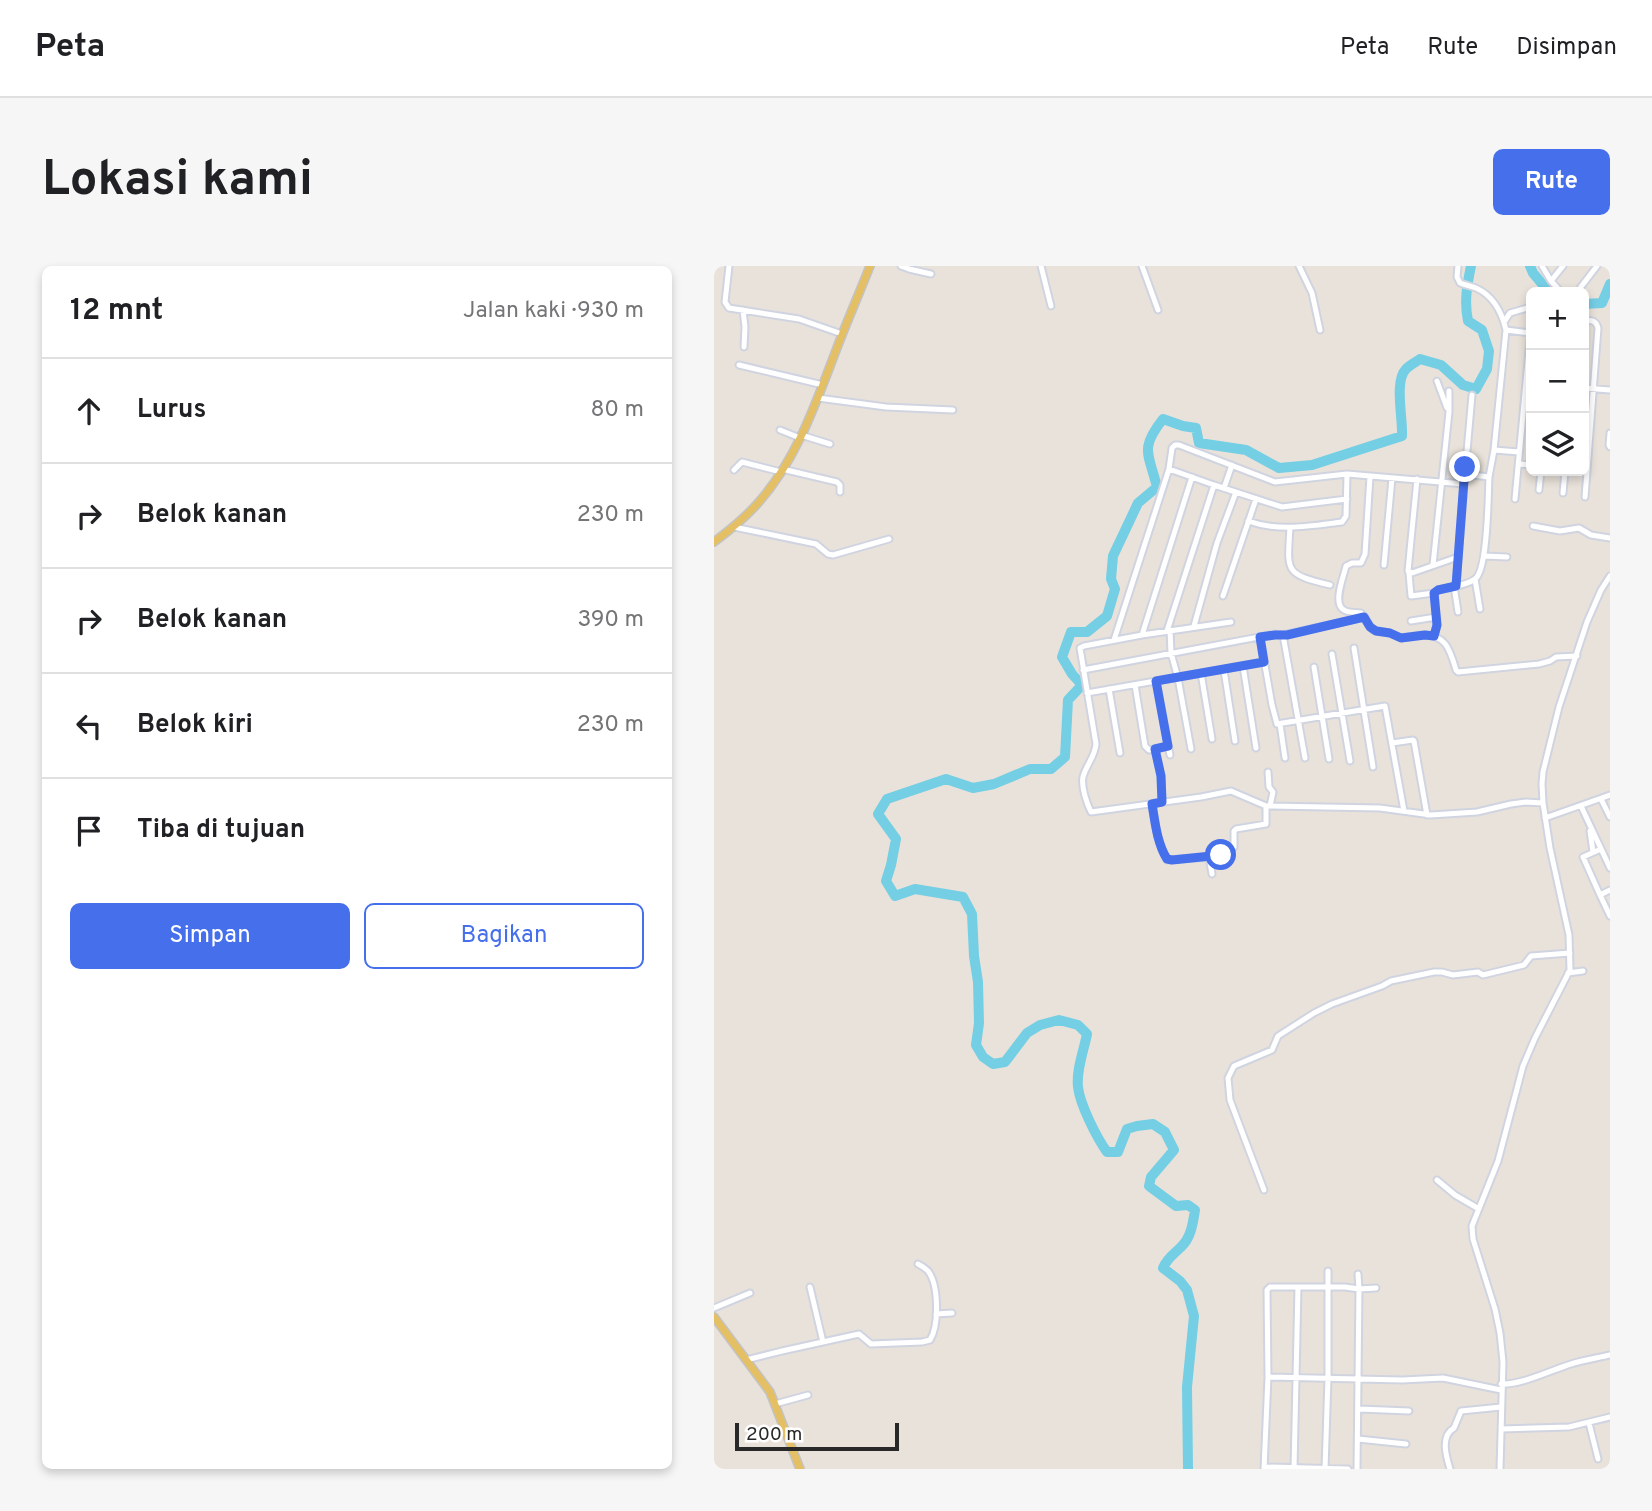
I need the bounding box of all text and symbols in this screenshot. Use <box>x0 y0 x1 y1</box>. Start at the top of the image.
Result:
text: Peta <box>35 27 105 69</box>
text: Peta <box>1340 33 1389 63</box>
text: Rute <box>1427 33 1478 63</box>
text: Disimpan <box>1516 33 1617 63</box>
button: Rute <box>1493 149 1610 215</box>
text: Lokasi kami <box>42 151 313 213</box>
map controls <box>1526 287 1589 476</box>
button: + <box>1526 287 1589 350</box>
text: 12 mnt <box>70 293 163 330</box>
text: Jalan kaki · 930 m <box>463 297 644 326</box>
button: − <box>1526 350 1589 413</box>
icon: ahead <box>70 392 108 430</box>
text: Lurus <box>137 394 206 427</box>
text: 80 m <box>591 396 644 425</box>
button: layers <box>1526 413 1589 476</box>
route end <box>1449 451 1480 482</box>
icon: right <box>70 497 108 535</box>
text: Belok kanan <box>137 499 287 532</box>
text: 230 m <box>577 501 644 530</box>
icon: right <box>70 602 108 640</box>
text: Belok kanan <box>137 604 287 637</box>
text: 390 m <box>577 606 644 635</box>
icon: left <box>70 707 108 745</box>
text: Belok kiri <box>137 709 253 742</box>
text: 230 m <box>577 711 644 740</box>
icon: arrive <box>70 812 108 850</box>
text: Tiba di tujuan <box>137 814 305 847</box>
route start <box>1205 839 1236 870</box>
button: Simpan <box>70 903 350 969</box>
button: Bagikan <box>364 903 644 969</box>
scale bar <box>735 1420 900 1452</box>
text: 200 m <box>746 1423 802 1447</box>

